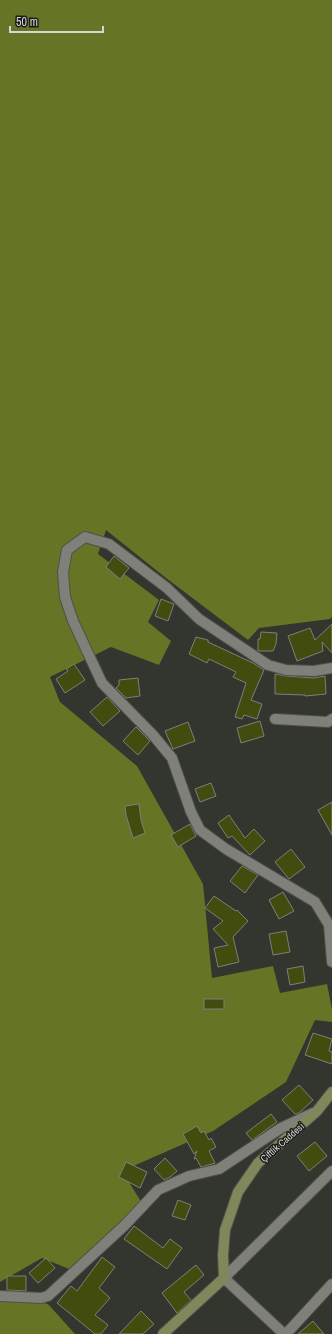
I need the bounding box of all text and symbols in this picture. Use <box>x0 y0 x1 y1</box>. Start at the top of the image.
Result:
scale bar <box>10 8 103 34</box>
text: 50 m <box>16 14 38 30</box>
street label: Çiftlik Caddesi <box>258 1120 307 1165</box>

